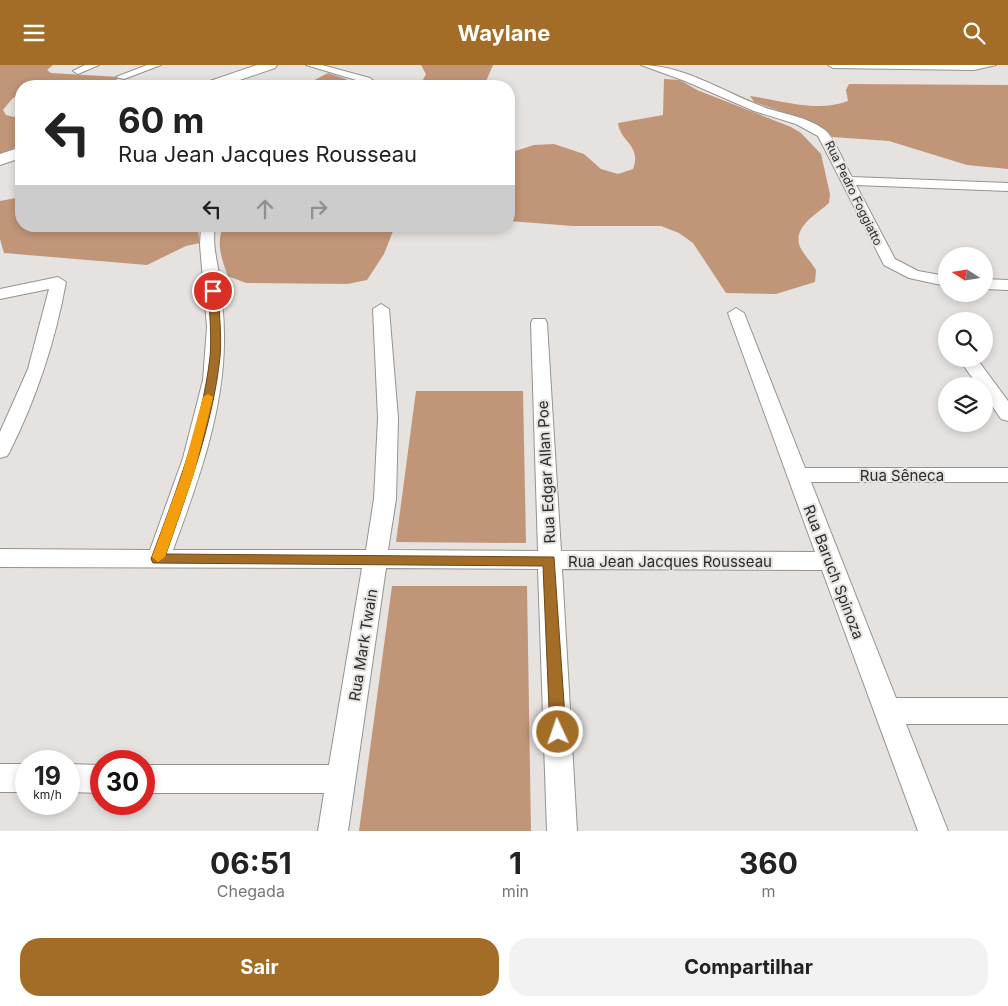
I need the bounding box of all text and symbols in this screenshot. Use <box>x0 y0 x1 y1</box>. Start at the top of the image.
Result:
icon: menu <box>20 19 48 47</box>
icon: search <box>960 19 988 47</box>
text: Waylane <box>458 20 550 46</box>
text: 60 m <box>118 99 205 141</box>
icon: left <box>35 100 100 165</box>
street label: Rua Pedro Foggiatto <box>822 138 886 248</box>
text: Rua Jean Jacques Rousseau <box>118 141 417 167</box>
icon: left <box>198 195 226 223</box>
icon: ahead <box>251 195 279 223</box>
icon: right <box>304 195 332 223</box>
north arrow <box>938 247 992 303</box>
map controls <box>938 247 993 432</box>
pin <box>192 270 234 312</box>
icon: arrive <box>199 277 227 305</box>
button: search <box>938 312 993 367</box>
button: layers <box>938 377 993 432</box>
street label: Rua Edgar Allan Poe <box>533 400 559 544</box>
street label: Rua Sêneca <box>860 466 944 485</box>
street label: Rua Baruch Spinoza <box>800 502 868 642</box>
street label: Rua Jean Jacques Rousseau <box>568 552 772 571</box>
street label: Rua Mark Twain <box>345 588 381 702</box>
position arrow <box>531 705 583 757</box>
speed limit sign: 30 <box>90 750 155 815</box>
text: 19 <box>34 761 61 791</box>
text: km/h <box>33 787 62 802</box>
text: 06:51 <box>210 845 292 881</box>
text: 1 <box>509 845 522 881</box>
text: 360 <box>739 845 798 881</box>
text: Chegada <box>217 881 285 901</box>
text: min <box>502 881 529 901</box>
text: m <box>761 881 776 901</box>
button: Sair <box>20 938 499 996</box>
button: Compartilhar <box>509 938 988 996</box>

